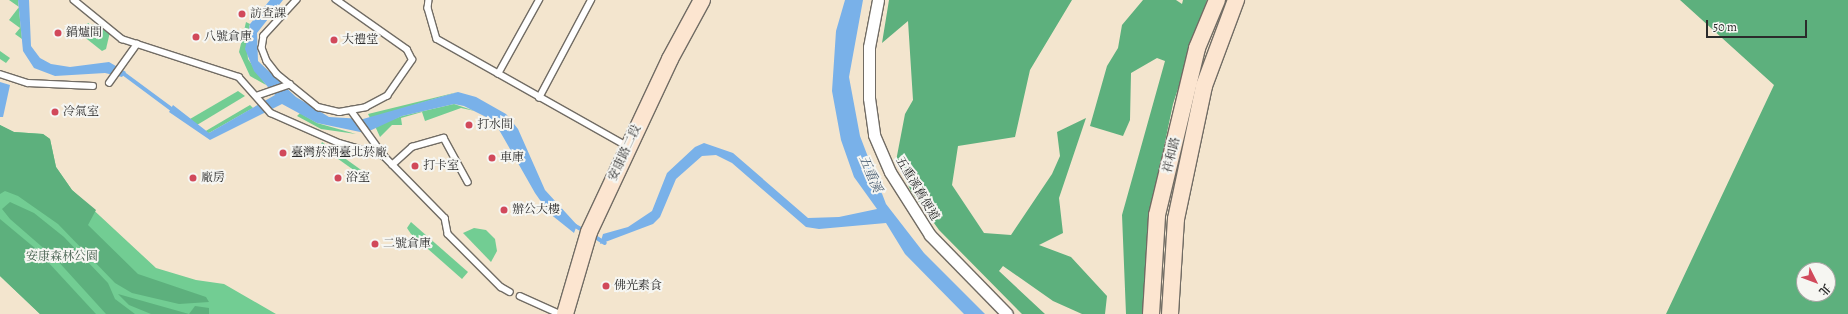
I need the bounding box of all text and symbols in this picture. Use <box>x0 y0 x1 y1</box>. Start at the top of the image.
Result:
place label: 訪查課 <box>250 7 286 21</box>
marker: 訪查課 <box>237 9 247 19</box>
scale bar <box>1708 12 1809 38</box>
text: 50 m <box>1713 19 1737 35</box>
place label: 鍋爐間 <box>66 26 102 40</box>
marker: 鍋爐間 <box>53 28 63 38</box>
place label: 八號倉庫 <box>204 30 252 44</box>
marker: 八號倉庫 <box>191 32 201 42</box>
place label: 大禮堂 <box>342 33 378 47</box>
marker: 大禮堂 <box>329 35 339 45</box>
place label: 冷氣室 <box>63 105 99 119</box>
marker: 冷氣室 <box>50 107 60 117</box>
place label: 打水間 <box>477 118 513 132</box>
marker: 打水間 <box>464 120 474 130</box>
street label: 安康路二段 <box>606 123 644 183</box>
street label: 祥和路 <box>1161 136 1183 174</box>
place label: 臺灣菸酒臺北菸廠 <box>291 146 387 160</box>
marker: 臺灣菸酒臺北菸廠 <box>278 148 288 158</box>
place label: 車庫 <box>500 151 524 165</box>
marker: 車庫 <box>487 153 497 163</box>
water label: 五重溪 <box>855 153 885 195</box>
street label: 五重溪舊便道 <box>892 154 942 224</box>
place label: 打卡室 <box>423 159 459 173</box>
marker: 打卡室 <box>410 161 420 171</box>
place label: 廠房 <box>201 171 225 185</box>
place label: 浴室 <box>346 171 370 185</box>
marker: 廠房 <box>188 173 198 183</box>
marker: 浴室 <box>333 173 343 183</box>
place label: 辦公大樓 <box>512 203 560 217</box>
marker: 辦公大樓 <box>499 205 509 215</box>
place label: 二號倉庫 <box>383 237 431 251</box>
marker: 二號倉庫 <box>370 239 380 249</box>
park label: 安康森林公園 <box>26 250 98 264</box>
north arrow <box>1796 262 1836 302</box>
place label: 佛光素食 <box>614 279 662 293</box>
marker: 佛光素食 <box>601 281 611 291</box>
text: 北 <box>1815 281 1834 299</box>

